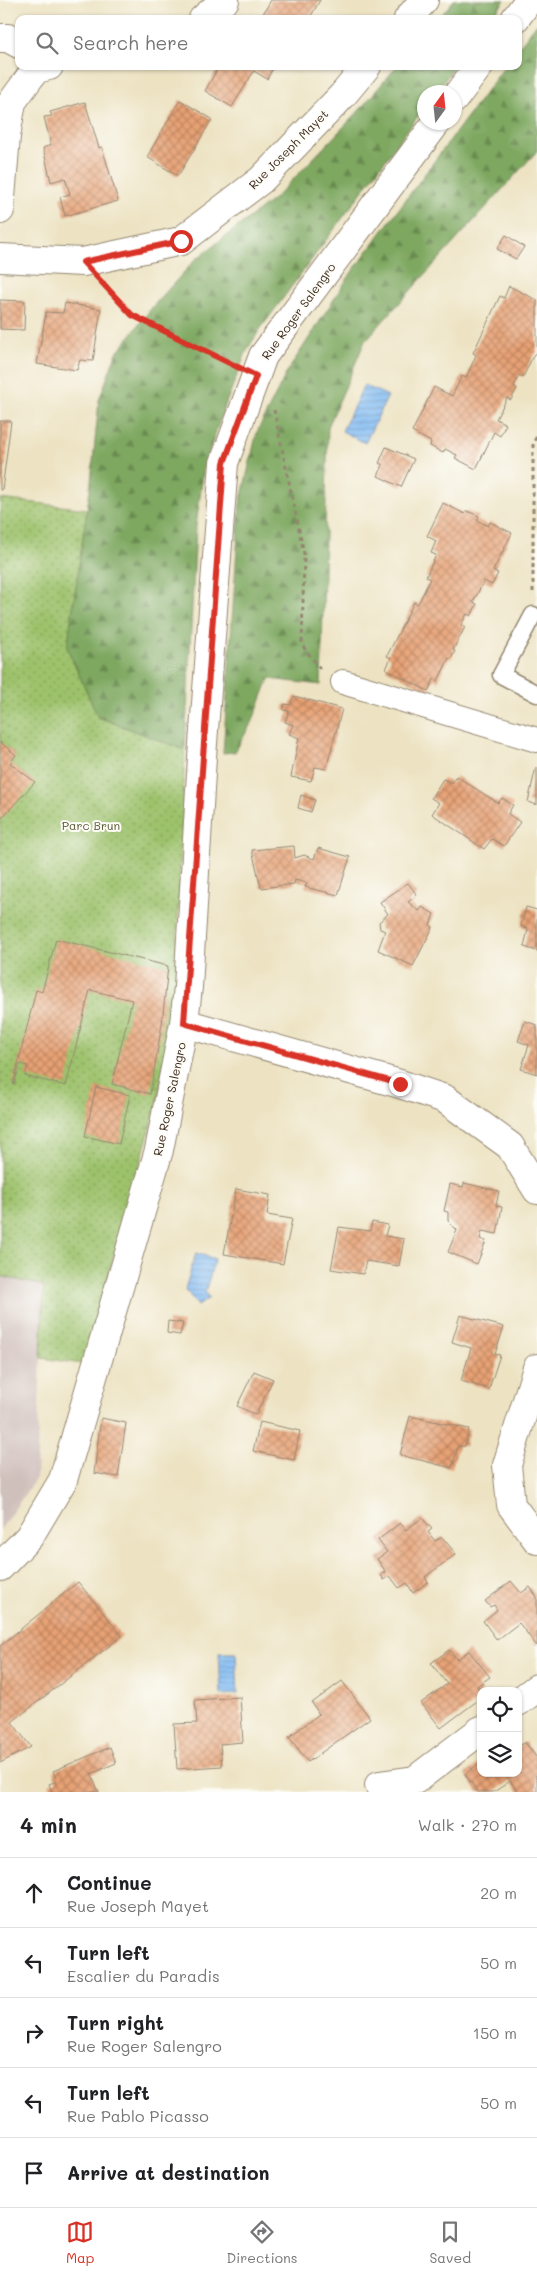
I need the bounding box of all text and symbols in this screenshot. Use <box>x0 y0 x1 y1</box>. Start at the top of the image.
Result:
search box <box>15 15 522 70</box>
icon: search <box>33 29 61 57</box>
text: Search here <box>73 30 189 55</box>
north arrow <box>417 85 462 130</box>
street label: Rue Joseph Mayet <box>245 106 331 192</box>
route start <box>170 230 193 253</box>
street label: Rue Roger Salengro <box>257 259 339 363</box>
park label: Parc Brun <box>62 817 120 833</box>
street label: Rue Roger Salengro <box>149 1041 189 1157</box>
route end <box>389 1073 412 1096</box>
map controls <box>477 1687 522 1777</box>
button: locate <box>477 1687 522 1732</box>
button: layers <box>477 1732 522 1777</box>
text: 4 min <box>20 1811 77 1838</box>
text: Walk · 270 m <box>418 1814 517 1835</box>
text: Continue <box>67 1870 152 1895</box>
icon: ahead <box>20 1879 48 1907</box>
text: 20 m <box>480 1882 517 1903</box>
text: Rue Joseph Mayet <box>67 1895 209 1916</box>
text: Turn left <box>67 1940 150 1965</box>
icon: left <box>20 1949 48 1977</box>
text: 50 m <box>480 1952 517 1973</box>
text: Escalier du Paradis <box>67 1965 220 1986</box>
text: Turn right <box>67 2010 164 2035</box>
icon: right <box>20 2019 48 2047</box>
text: 150 m <box>473 2022 517 2043</box>
text: Rue Roger Salengro <box>67 2035 222 2056</box>
text: Turn left <box>67 2080 150 2105</box>
icon: left <box>20 2089 48 2117</box>
text: 50 m <box>480 2092 517 2113</box>
text: Rue Pablo Picasso <box>67 2105 209 2126</box>
icon: arrive <box>20 2159 48 2187</box>
text: Arrive at destination <box>67 2160 270 2185</box>
tab: Map <box>66 2218 94 2267</box>
tab: Directions <box>226 2218 298 2267</box>
tab: Saved <box>429 2218 471 2267</box>

